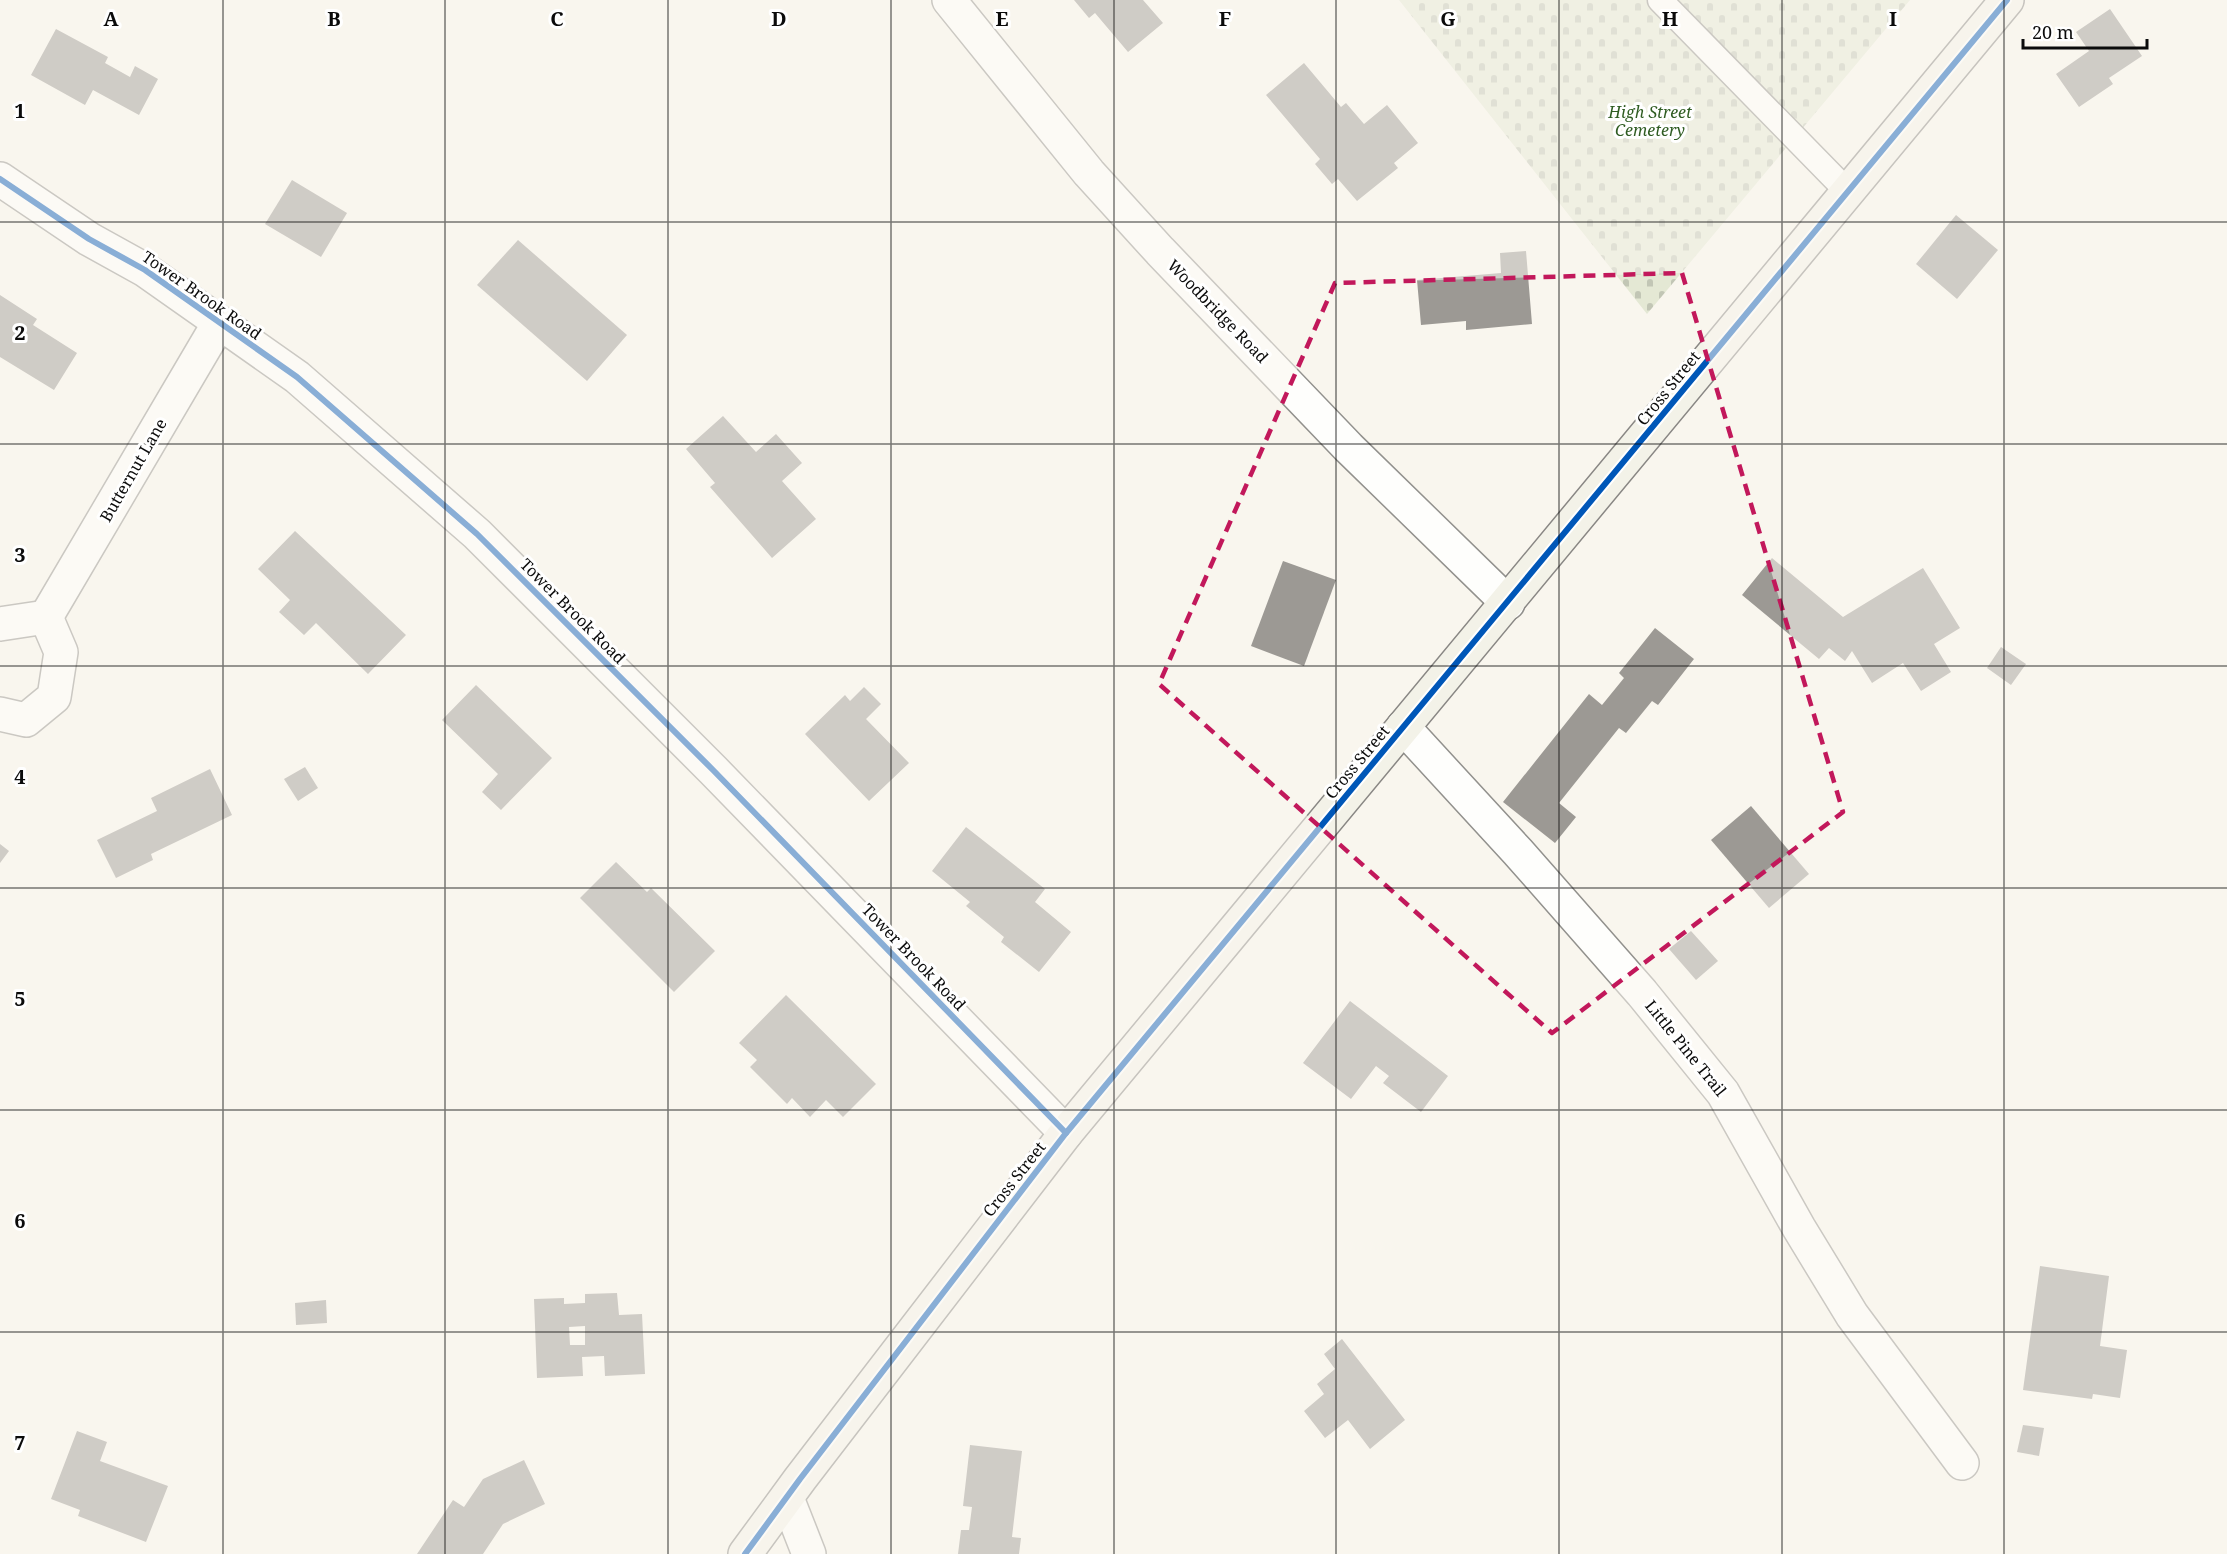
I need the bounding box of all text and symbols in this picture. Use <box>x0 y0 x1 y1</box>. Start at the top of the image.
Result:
text: A <box>103 5 119 32</box>
text: B <box>327 5 341 32</box>
text: C <box>550 5 564 32</box>
text: D <box>771 5 787 32</box>
text: E <box>995 5 1009 32</box>
text: F <box>1219 5 1231 32</box>
text: G <box>1440 5 1456 32</box>
text: H <box>1662 5 1678 32</box>
text: I <box>1889 5 1897 32</box>
scale bar <box>2023 12 2148 50</box>
text: 20 m <box>2032 20 2074 44</box>
text: 1 <box>14 97 26 124</box>
park label: High Street Cemetery <box>1607 101 1692 141</box>
street label: Tower Brook Road <box>138 246 266 344</box>
street label: Woodbridge Road <box>1163 254 1273 368</box>
text: 2 <box>14 319 26 346</box>
street label: Cross Street <box>1631 346 1705 430</box>
street label: Butternut Lane <box>94 414 172 526</box>
text: 3 <box>14 541 26 568</box>
street label: Tower Brook Road <box>515 553 631 669</box>
street label: Cross Street <box>1320 720 1395 803</box>
text: 4 <box>14 763 26 790</box>
street label: Tower Brook Road <box>857 899 971 1015</box>
text: 5 <box>14 985 26 1012</box>
street label: Little Pine Trail <box>1640 995 1732 1101</box>
street label: Cross Street <box>978 1137 1051 1221</box>
text: 6 <box>14 1207 26 1234</box>
text: 7 <box>14 1429 26 1456</box>

